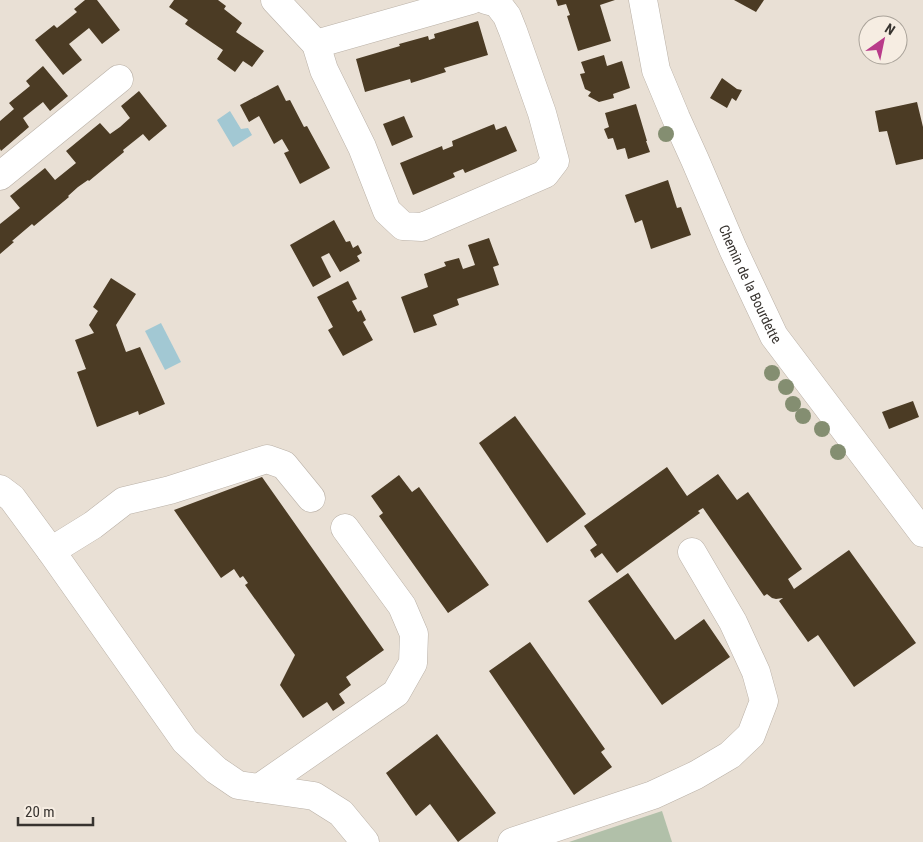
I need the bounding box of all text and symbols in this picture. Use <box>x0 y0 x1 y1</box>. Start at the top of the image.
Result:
north arrow <box>858 15 908 65</box>
text: N <box>882 20 898 38</box>
street label: Chemin de la Bourdette <box>716 222 785 347</box>
scale bar <box>18 794 92 826</box>
text: 20 m <box>25 803 55 821</box>

